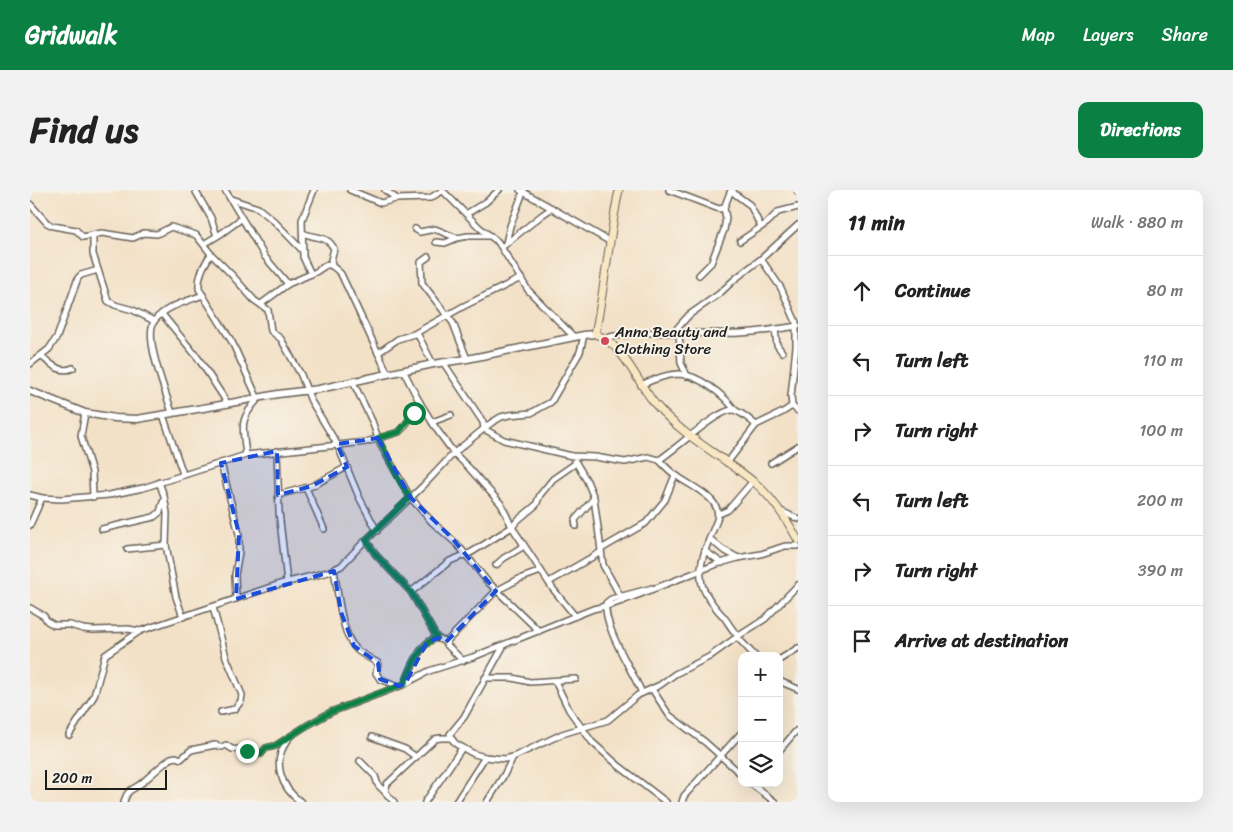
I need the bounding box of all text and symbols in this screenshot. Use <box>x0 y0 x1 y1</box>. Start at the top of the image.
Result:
text: Gridwalk <box>25 14 117 56</box>
text: Map <box>1022 19 1055 51</box>
text: Layers <box>1083 19 1134 51</box>
text: Share <box>1162 19 1208 51</box>
text: Find us <box>30 99 138 161</box>
button: Directions <box>1078 102 1203 158</box>
text: 11 min <box>848 204 905 242</box>
text: Walk · 880 m <box>1091 208 1183 237</box>
text: Continue <box>895 274 971 307</box>
text: 80 m <box>1147 276 1183 305</box>
icon: ahead <box>848 277 876 305</box>
place label: Anna Beauty and Clothing Store <box>614 319 728 362</box>
marker: Anna Beauty and Clothing Store <box>599 335 611 347</box>
text: Turn left <box>895 344 968 377</box>
text: 110 m <box>1143 346 1183 375</box>
icon: left <box>848 347 876 375</box>
route start <box>403 402 426 425</box>
text: Turn right <box>895 414 977 447</box>
text: 100 m <box>1139 416 1183 445</box>
icon: right <box>848 417 876 445</box>
text: Turn left <box>895 484 968 517</box>
text: 200 m <box>1137 486 1183 515</box>
icon: left <box>848 487 876 515</box>
text: Turn right <box>895 554 977 587</box>
text: 390 m <box>1138 556 1183 585</box>
icon: right <box>848 557 876 585</box>
text: Arrive at destination <box>895 624 1068 657</box>
icon: arrive <box>848 627 876 655</box>
map controls <box>738 652 783 787</box>
button: + <box>738 652 783 697</box>
button: − <box>738 697 783 742</box>
route end <box>236 740 259 763</box>
button: layers <box>738 742 783 787</box>
text: 200 m <box>52 766 92 791</box>
scale bar <box>45 767 168 790</box>

